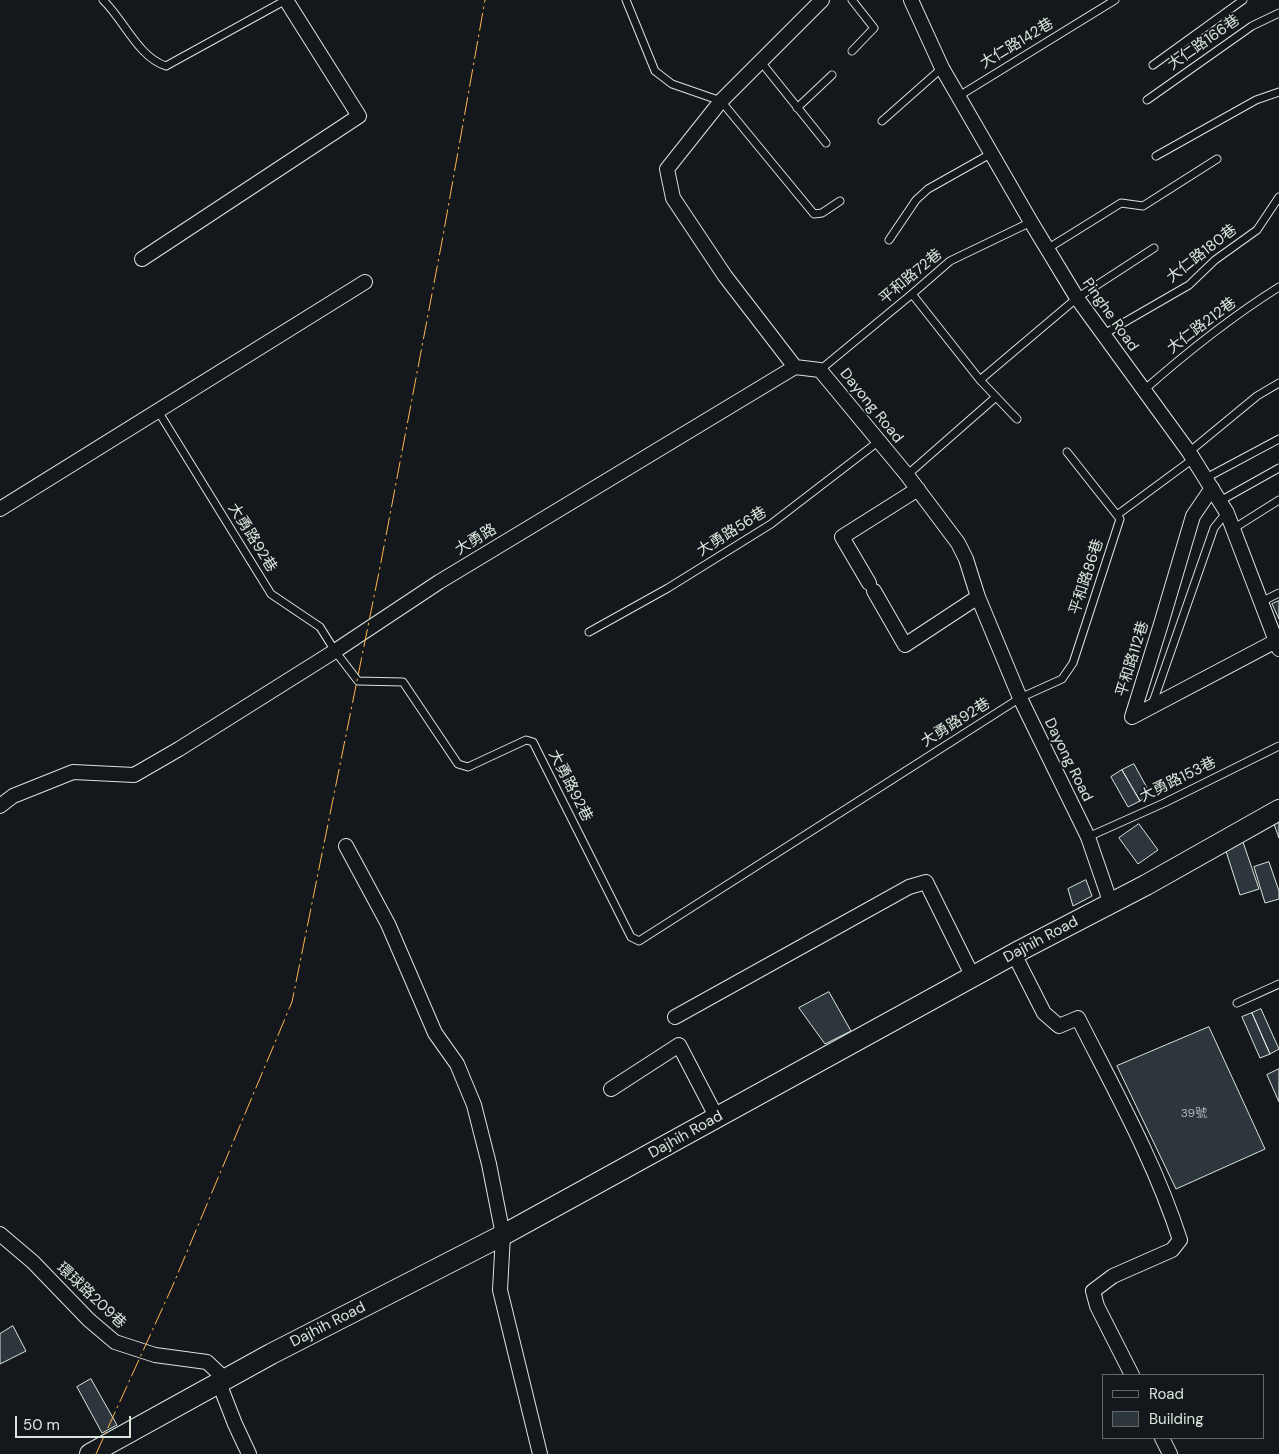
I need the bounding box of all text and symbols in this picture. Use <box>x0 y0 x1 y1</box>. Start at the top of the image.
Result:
street label: 大仁路166巷 <box>1165 12 1243 74</box>
street label: 大仁路142巷 <box>977 15 1057 73</box>
street label: 大仁路180巷 <box>1163 221 1241 287</box>
street label: 平和路72巷 <box>876 246 946 308</box>
street label: Pinghe Road <box>1078 275 1142 355</box>
street label: 大仁路212巷 <box>1164 294 1240 358</box>
street label: Dayong Road <box>835 365 907 447</box>
street label: 大勇路92巷 <box>224 500 280 576</box>
street label: 大勇路56巷 <box>694 504 770 560</box>
street label: 大勇路 <box>452 521 500 559</box>
street label: 平和路86巷 <box>1066 537 1108 617</box>
street label: 平和路112巷 <box>1113 619 1153 699</box>
street label: 大勇路92巷 <box>918 695 994 751</box>
street label: Dayong Road <box>1040 715 1096 805</box>
street label: 大勇路92巷 <box>544 747 596 825</box>
street label: 大勇路153巷 <box>1137 754 1219 806</box>
street label: Dajhih Road <box>1001 913 1081 967</box>
street label: Dajhih Road <box>646 1107 726 1163</box>
house number: 39號 <box>1181 1107 1207 1121</box>
street label: 環球路209巷 <box>53 1259 129 1333</box>
street label: Dajhih Road <box>287 1298 369 1352</box>
legend <box>1102 1374 1264 1439</box>
text: Road <box>1149 1384 1184 1404</box>
scale bar <box>18 1406 134 1438</box>
text: Building <box>1149 1409 1204 1429</box>
text: 50 m <box>23 1415 60 1435</box>

